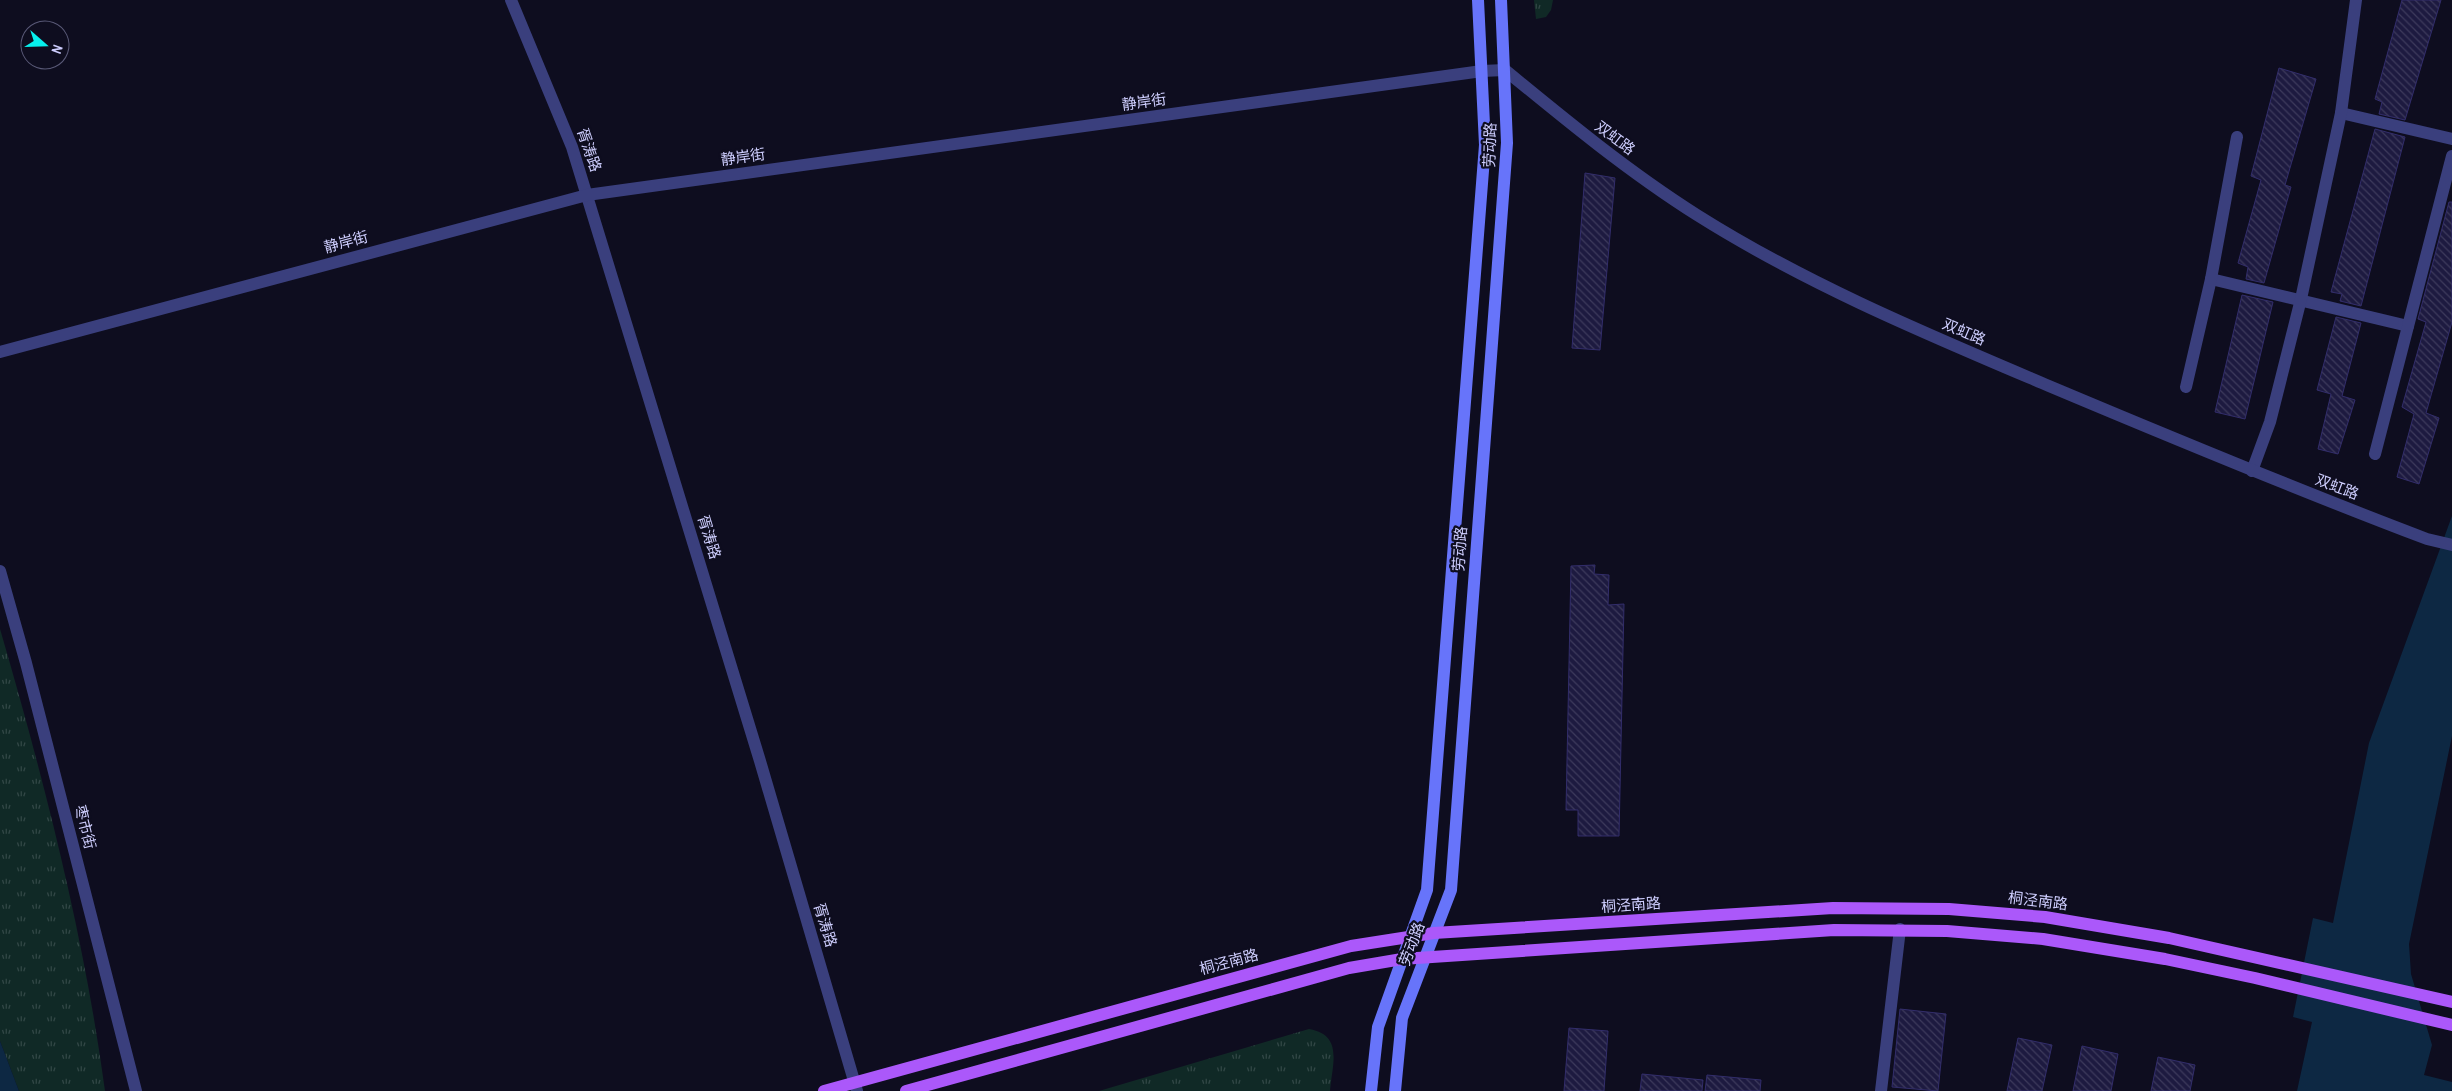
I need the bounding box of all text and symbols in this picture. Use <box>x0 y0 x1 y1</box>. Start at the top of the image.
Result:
north arrow <box>20 20 70 70</box>
text: N <box>47 42 67 56</box>
street label: 静岸街 <box>1120 88 1168 115</box>
street label: 双虹路 <box>1591 116 1640 160</box>
street label: 劳动路 <box>1478 122 1501 168</box>
street label: 胥涛路 <box>572 125 607 175</box>
street label: 静岸街 <box>719 143 767 170</box>
street label: 静岸街 <box>321 226 370 257</box>
street label: 双虹路 <box>1939 313 1989 350</box>
street label: 双虹路 <box>2312 469 2362 504</box>
street label: 胥涛路 <box>693 512 726 561</box>
street label: 劳动路 <box>1447 526 1472 572</box>
street label: 枣市街 <box>70 802 101 851</box>
street label: 桐泾南路 <box>2007 886 2069 915</box>
street label: 桐泾南路 <box>1600 892 1662 917</box>
street label: 胥涛路 <box>809 900 842 949</box>
street label: 劳动路 <box>1394 919 1429 969</box>
street label: 桐泾南路 <box>1197 944 1261 979</box>

